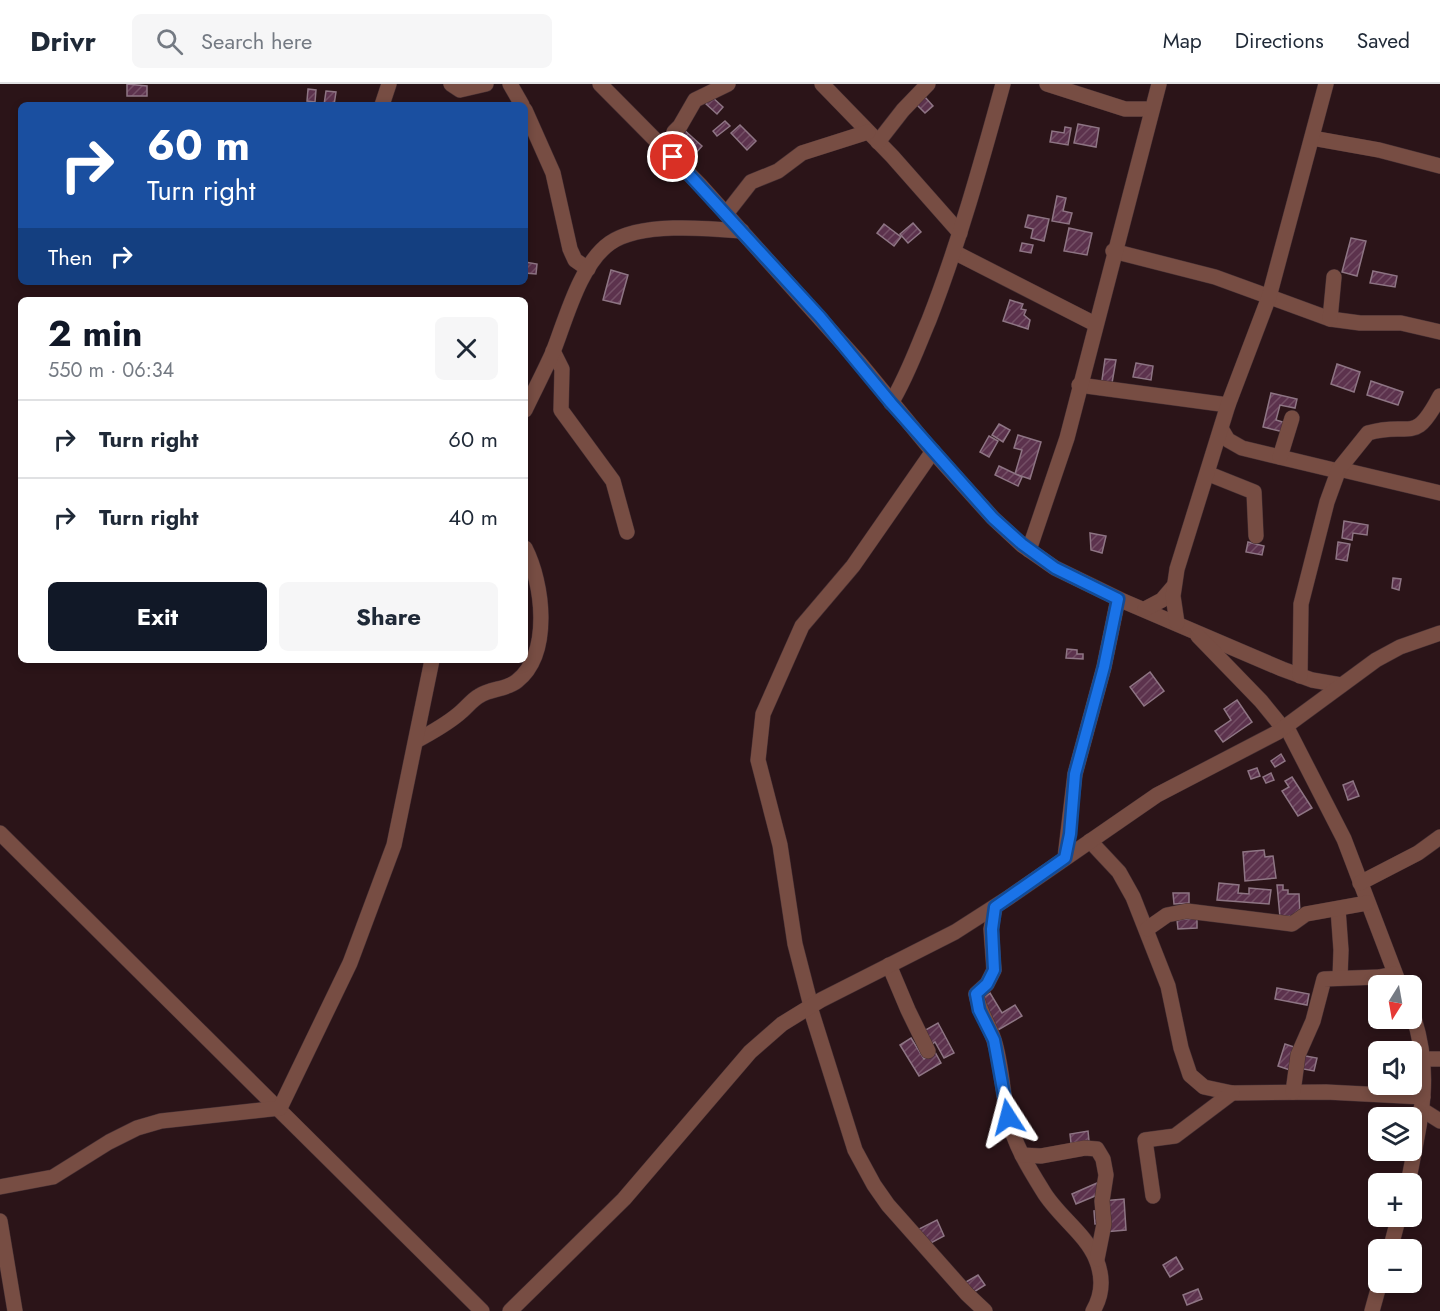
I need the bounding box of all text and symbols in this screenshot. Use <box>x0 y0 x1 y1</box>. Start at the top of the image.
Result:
search box <box>132 14 552 68</box>
text: Drivr <box>30 21 96 62</box>
icon: search <box>153 25 186 58</box>
text: Search here <box>201 25 312 57</box>
text: Map <box>1163 26 1202 56</box>
text: Directions <box>1235 26 1324 56</box>
text: Saved <box>1357 26 1410 56</box>
text: 60 m <box>147 115 250 176</box>
icon: right <box>48 126 126 204</box>
pin <box>647 131 698 182</box>
icon: arrive <box>656 140 689 173</box>
text: Turn right <box>147 171 255 210</box>
icon: right <box>105 240 138 273</box>
text: Then <box>48 241 93 273</box>
text: 2 min <box>48 307 143 359</box>
button: close <box>435 317 498 380</box>
text: 550 m · 06:34 <box>48 356 174 385</box>
icon: right <box>48 423 81 456</box>
text: Turn right <box>99 423 199 455</box>
text: 60 m <box>448 423 498 455</box>
icon: right <box>48 501 81 534</box>
text: Turn right <box>99 501 199 533</box>
text: 40 m <box>448 501 498 533</box>
button: Exit <box>48 582 267 651</box>
button: Share <box>279 582 498 651</box>
north arrow <box>1368 975 1422 1029</box>
map controls <box>1368 975 1422 1293</box>
button: sound <box>1368 1041 1422 1095</box>
position arrow <box>976 1085 1040 1149</box>
button: layers <box>1368 1107 1422 1161</box>
button: + <box>1368 1173 1422 1227</box>
button: − <box>1368 1239 1422 1293</box>

